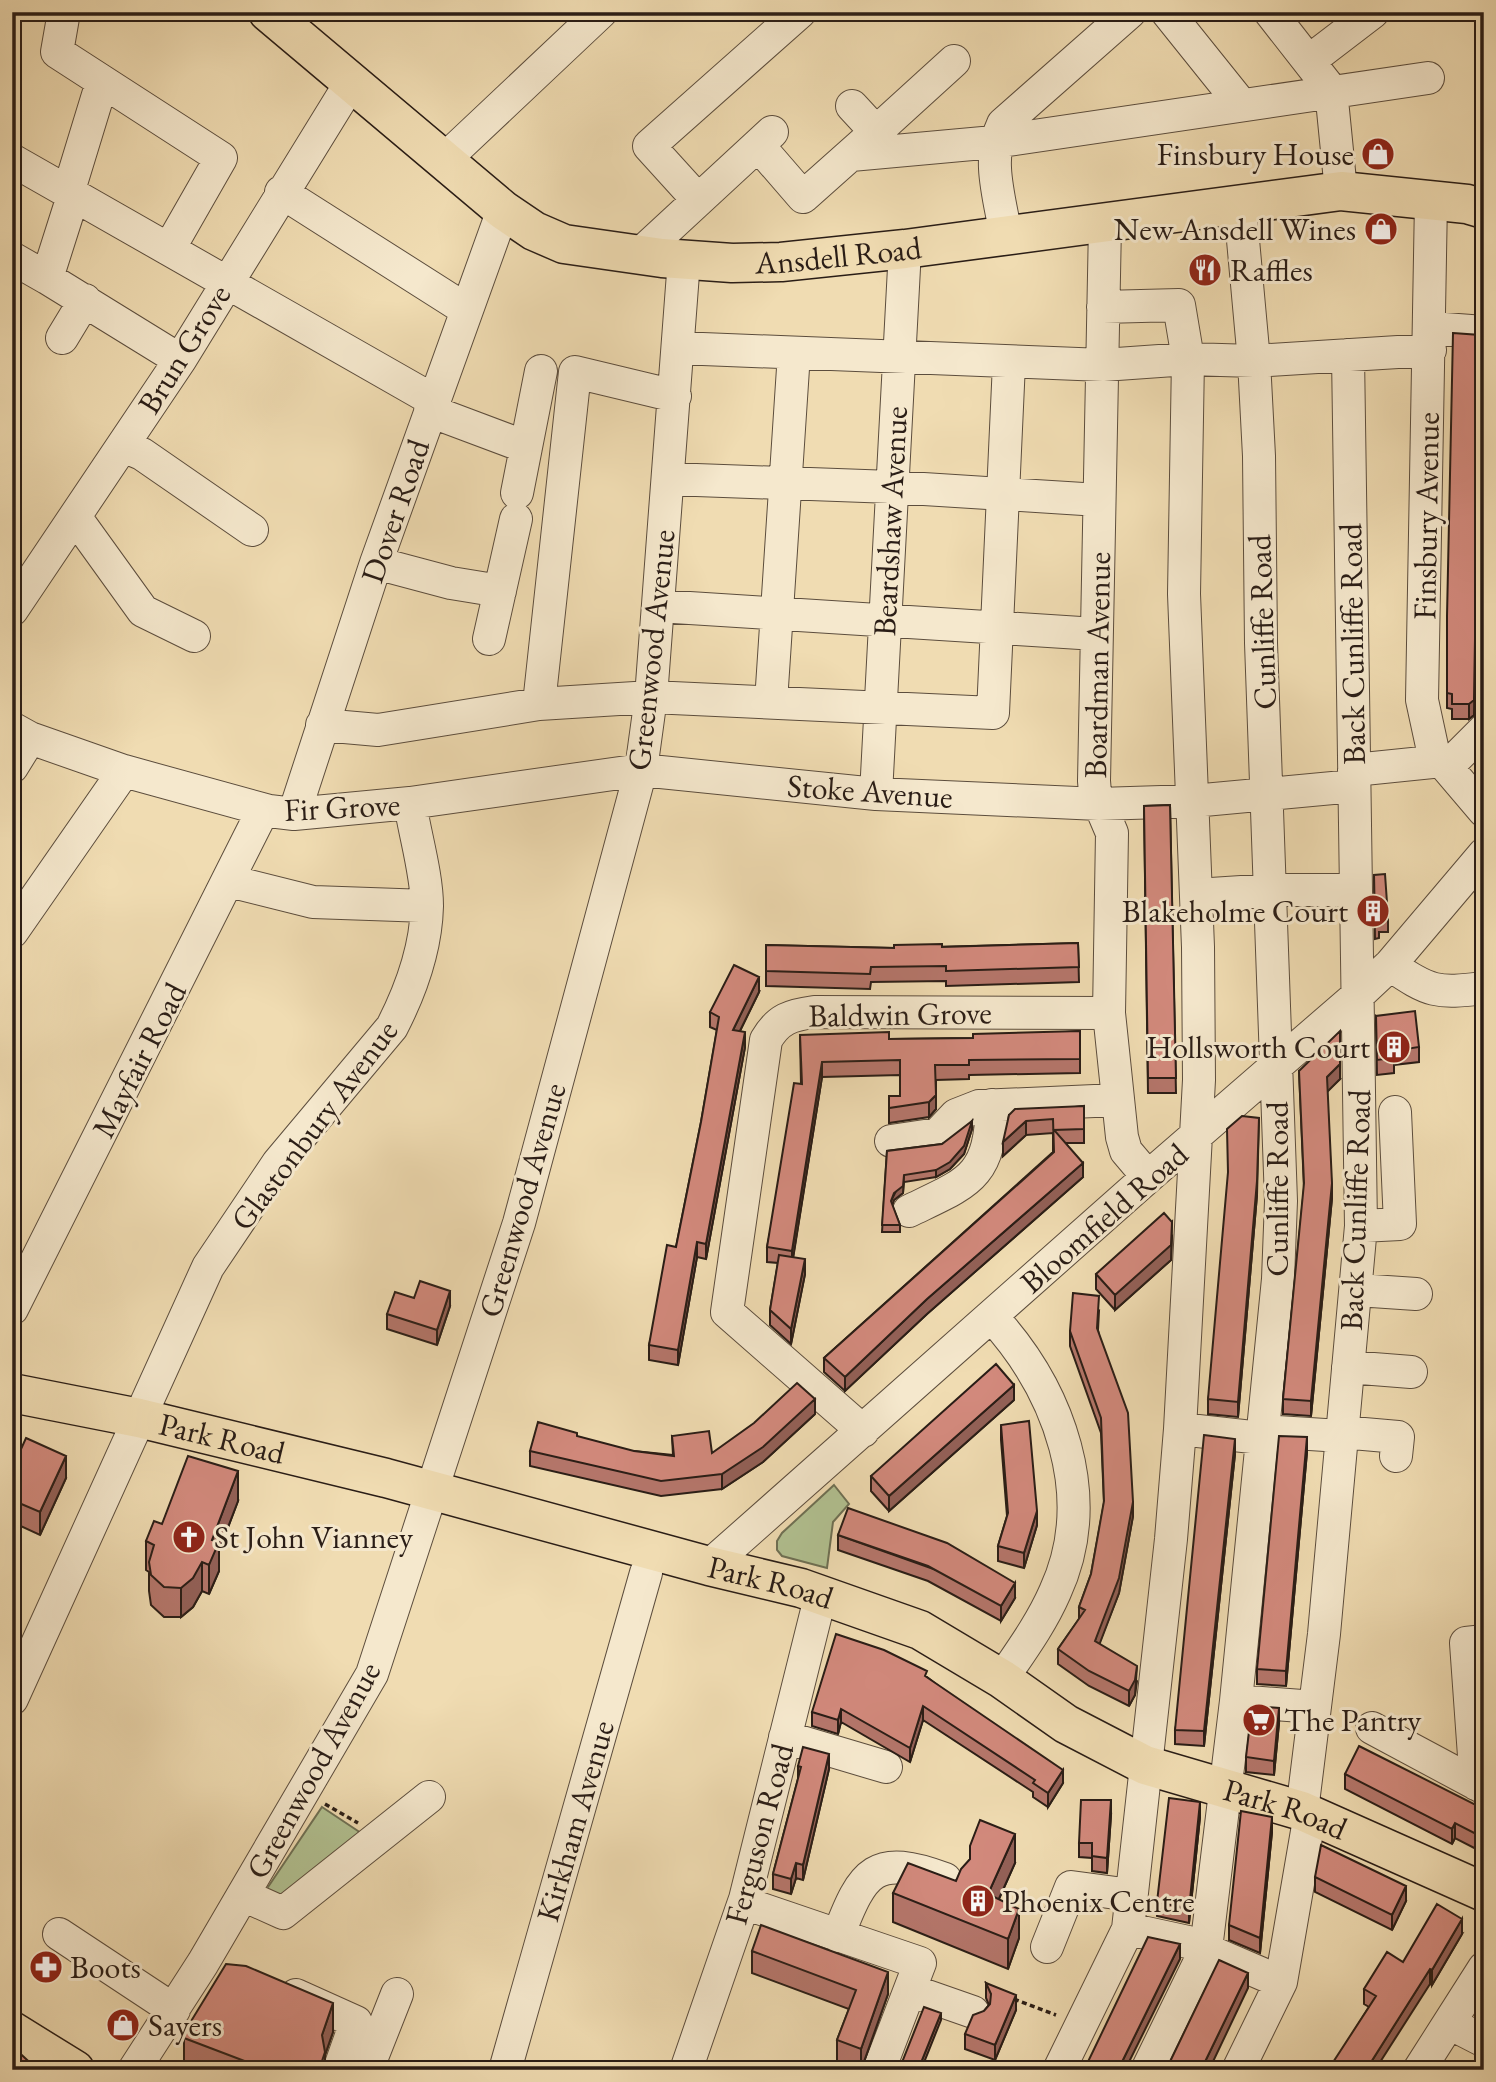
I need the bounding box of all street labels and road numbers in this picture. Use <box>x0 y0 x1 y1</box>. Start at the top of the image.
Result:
street label: Ansdell Road <box>754 226 925 284</box>
street label: Brun Grove <box>128 277 240 421</box>
street label: Beardshaw Avenue <box>863 405 917 637</box>
street label: Finsbury Avenue <box>1403 412 1449 620</box>
street label: Dover Road <box>351 433 439 588</box>
street label: Back Cunliffe Road <box>1329 522 1375 765</box>
street label: Greenwood Avenue <box>617 527 685 773</box>
street label: Cunliffe Road <box>1238 533 1286 710</box>
street label: Boardman Avenue <box>1074 551 1120 779</box>
street label: Stoke Avenue <box>786 764 954 818</box>
street label: Fir Grove <box>283 783 401 831</box>
street label: Mayfair Road <box>82 975 196 1145</box>
street label: Baldwin Grove <box>808 991 992 1037</box>
street label: Glastonbury Avenue <box>221 1011 407 1239</box>
street label: Greenwood Avenue <box>468 1078 576 1322</box>
street label: Back Cunliffe Road <box>1330 1088 1380 1331</box>
street label: Cunliffe Road <box>1256 1100 1298 1277</box>
street label: Bloomfield Road <box>1011 1133 1197 1303</box>
street label: Park Road <box>155 1403 290 1474</box>
street label: Park Road <box>704 1545 840 1619</box>
street label: Greenwood Avenue <box>236 1654 390 1886</box>
street label: Kirkham Avenue <box>526 1715 624 1927</box>
street label: Ferguson Road <box>715 1738 804 1929</box>
street label: Park Road <box>1219 1768 1355 1850</box>

